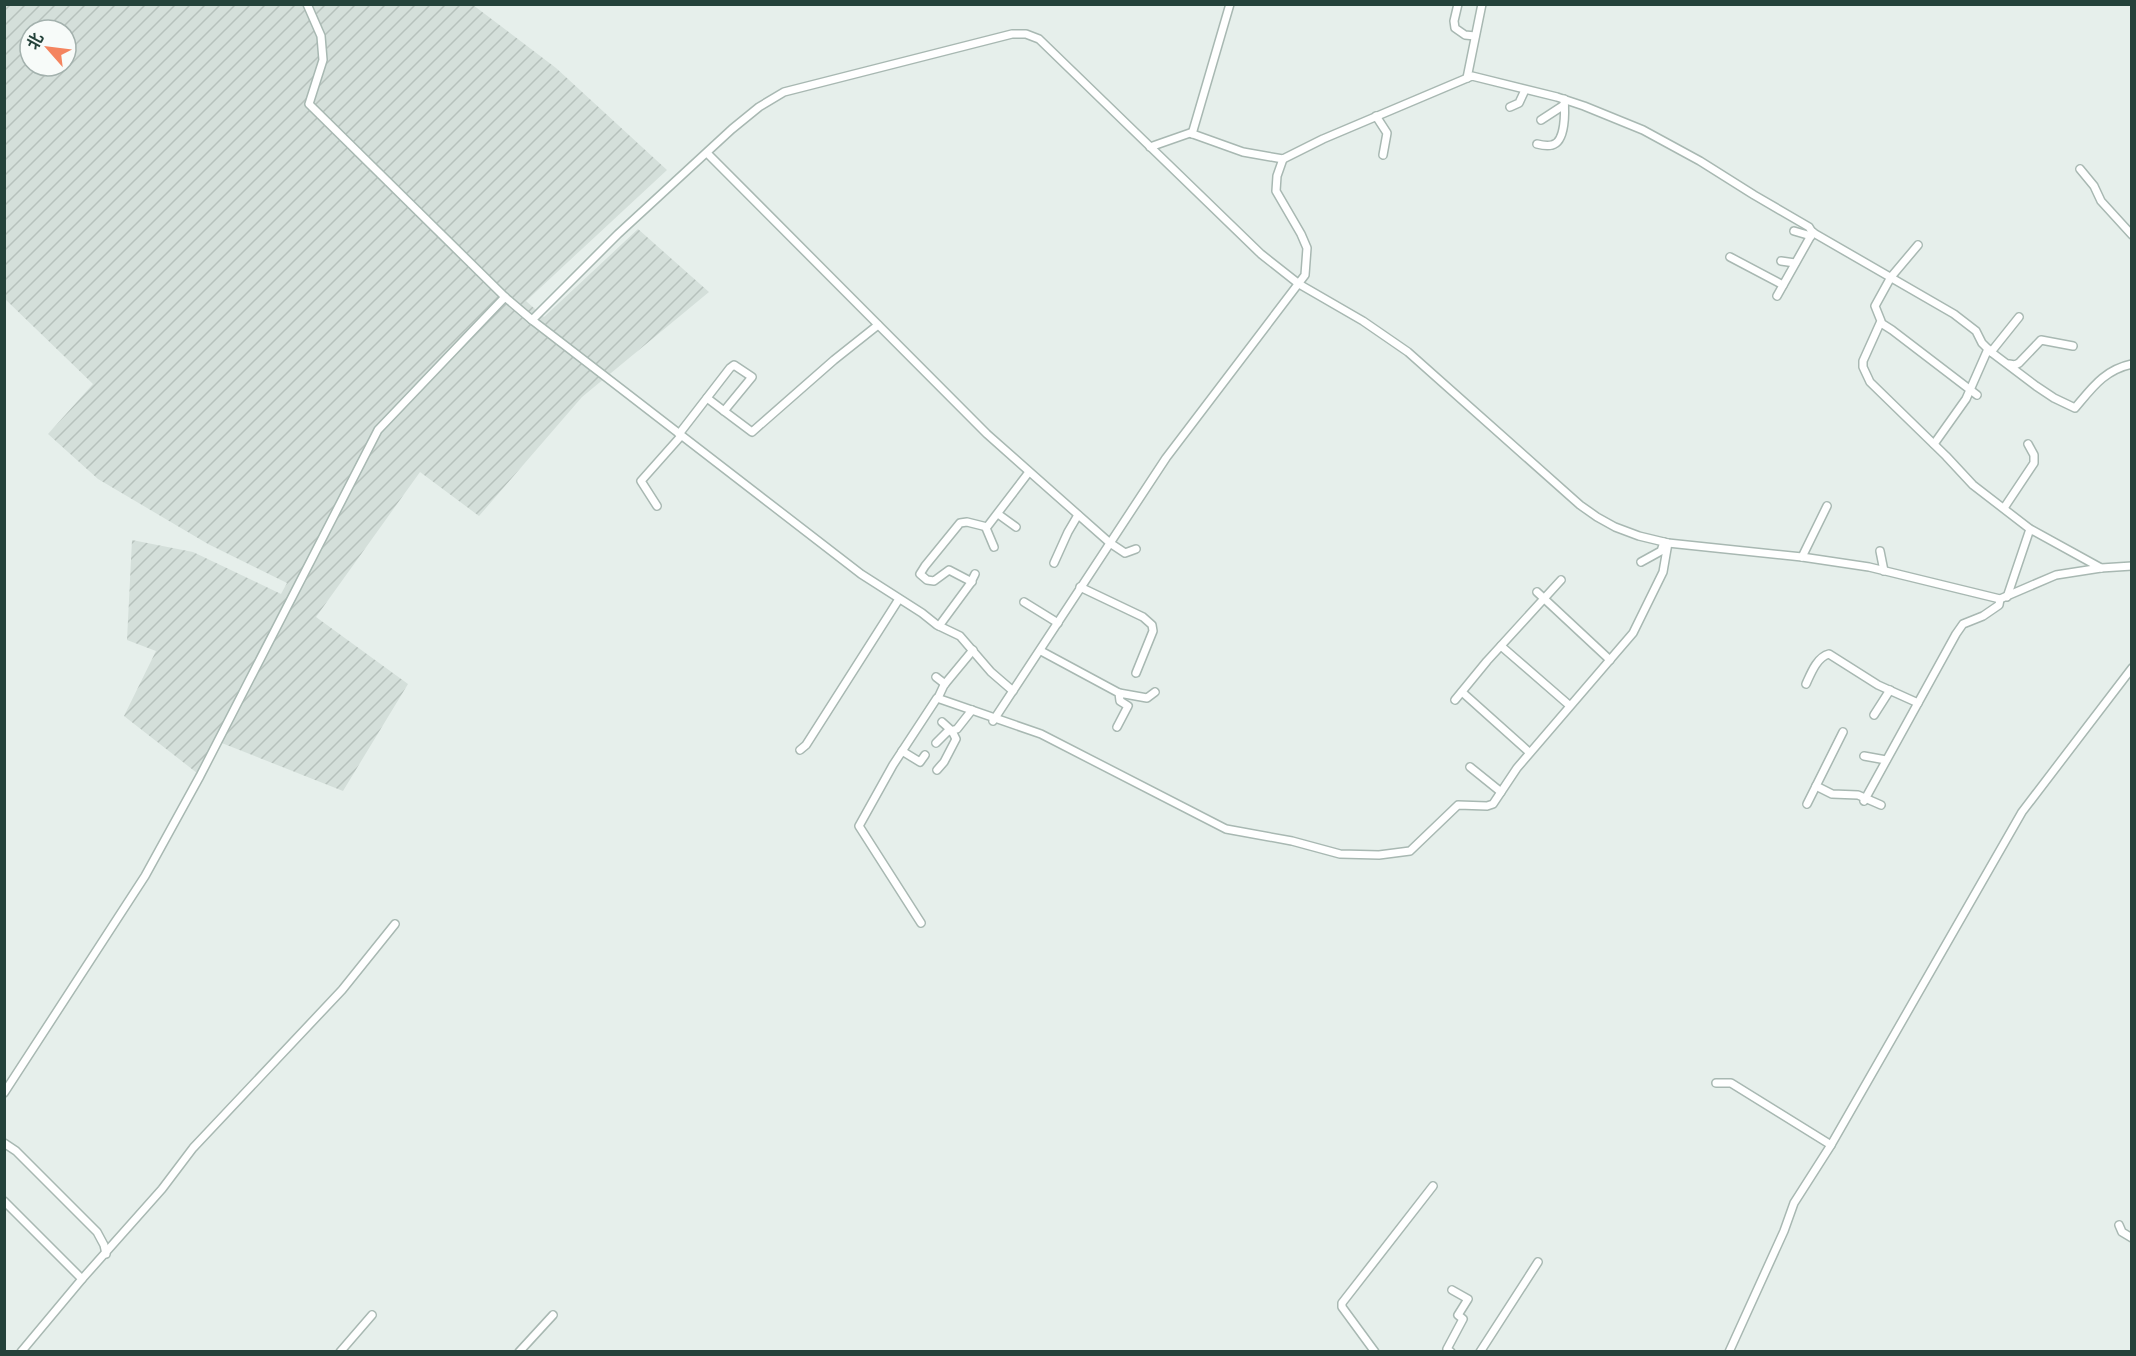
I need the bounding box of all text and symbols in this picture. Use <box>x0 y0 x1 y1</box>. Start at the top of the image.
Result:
north arrow <box>18 18 78 78</box>
text: 北 <box>24 30 46 52</box>

